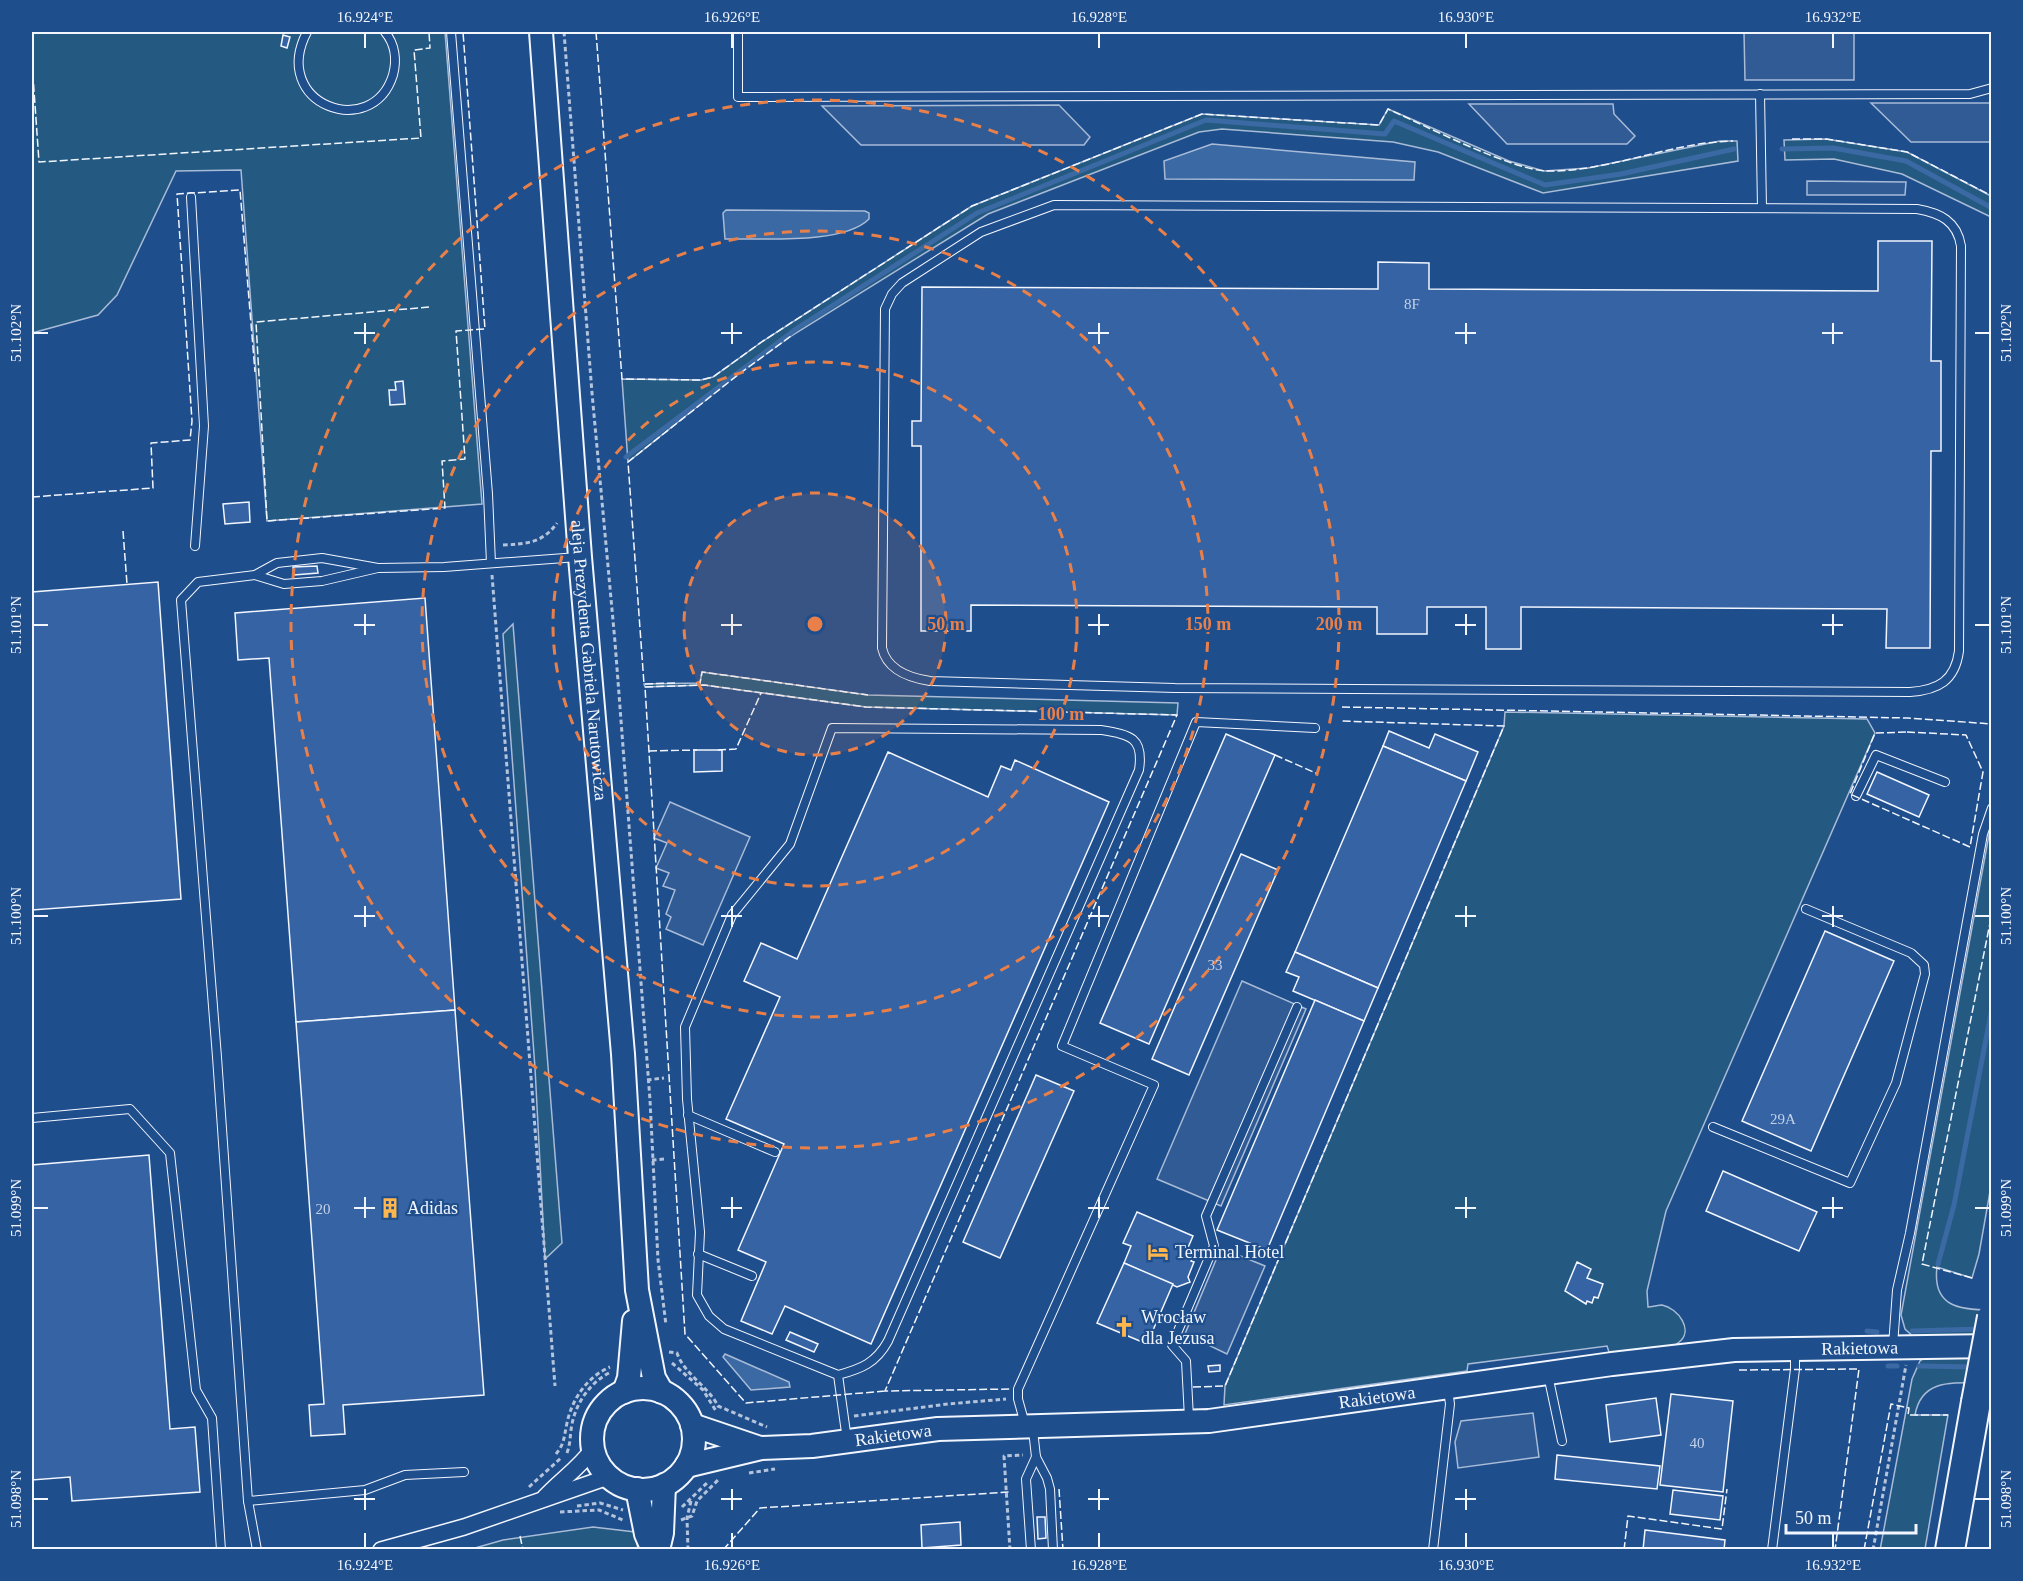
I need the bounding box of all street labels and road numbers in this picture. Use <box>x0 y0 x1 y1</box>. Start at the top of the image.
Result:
street label: aleja Prezydenta Gabriela Narutowicza <box>567 519 611 801</box>
street label: Rakietowa <box>1821 1337 1898 1359</box>
street label: Rakietowa <box>1337 1382 1416 1413</box>
street label: Rakietowa <box>854 1420 933 1450</box>

